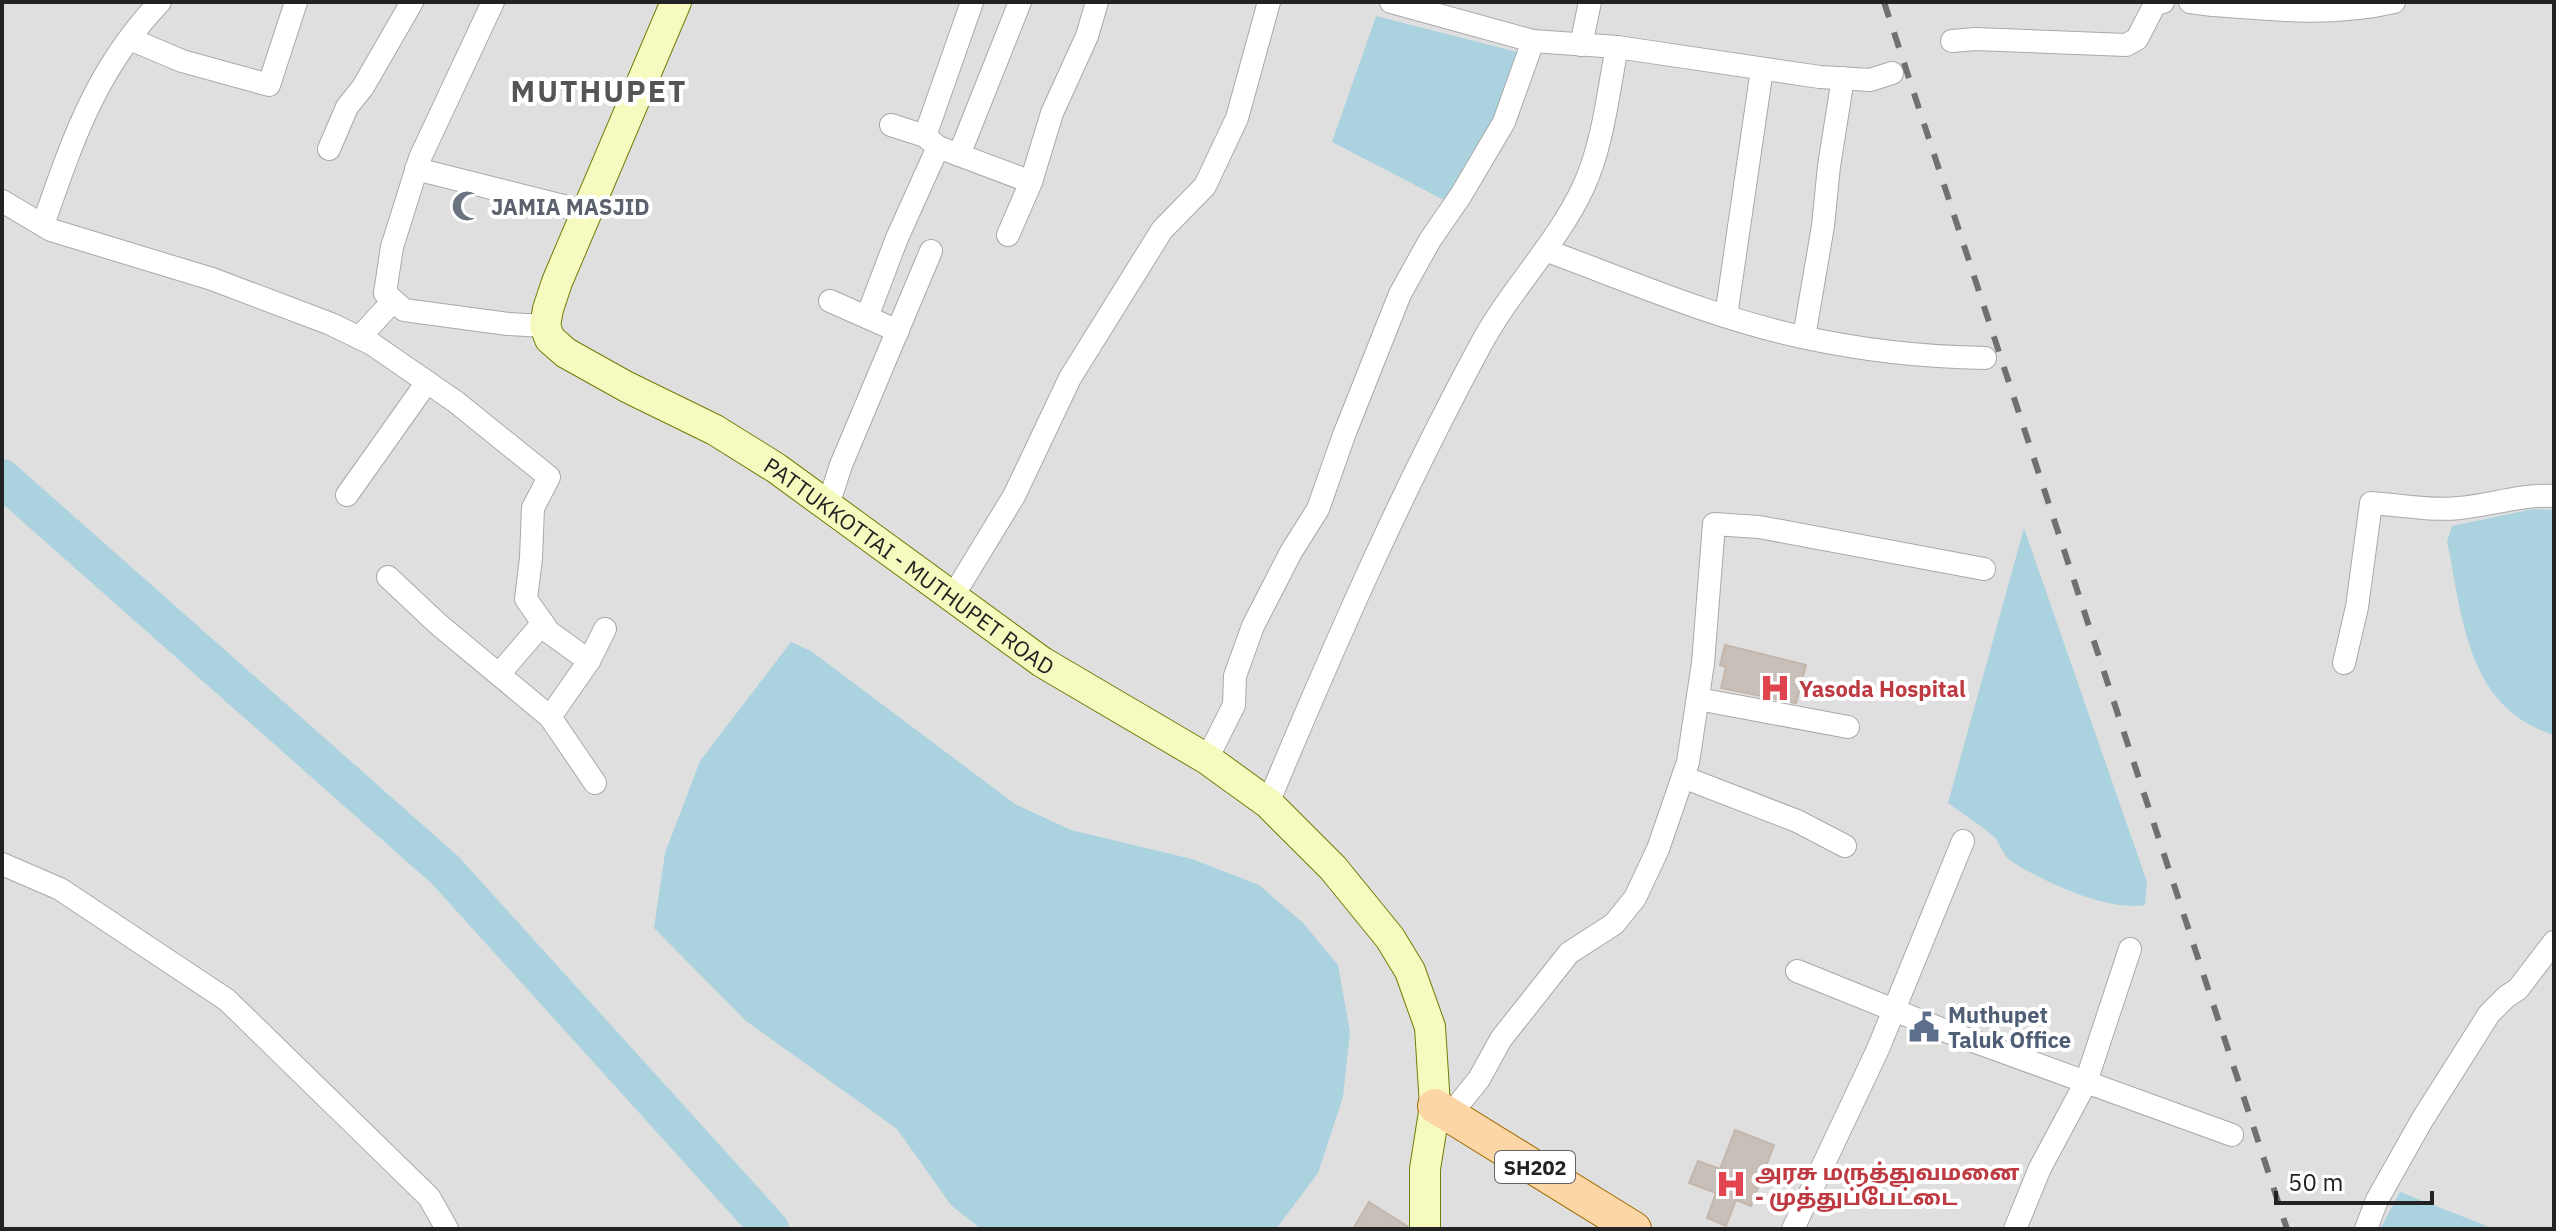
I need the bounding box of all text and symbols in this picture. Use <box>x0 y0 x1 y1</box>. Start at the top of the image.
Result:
district label: MUTHUPET <box>511 71 687 110</box>
mosque icon: JAMIA MASJID <box>450 189 484 223</box>
place label: JAMIA MASJID <box>491 192 650 221</box>
street label: PATTUKKOTTAI - MUTHUPET ROAD <box>759 450 1060 681</box>
hospital icon: Yasoda Hospital <box>1758 671 1792 705</box>
place label: Yasoda Hospital <box>1799 674 1966 703</box>
place label: Muthupet Taluk Office <box>1948 1000 2071 1054</box>
public building icon: Muthupet Taluk Office <box>1907 1010 1941 1044</box>
road number: SH202 <box>1495 1151 1575 1183</box>
scale bar <box>2276 1155 2432 1205</box>
place label: அரசு மருத்துவமனை - முத்துப்பேட்டை <box>1755 1157 2019 1212</box>
text: 50 m <box>2288 1166 2343 1198</box>
hospital icon: அரசு மருத்துவமனை - முத்துப்பேட்டை <box>1714 1167 1748 1201</box>

